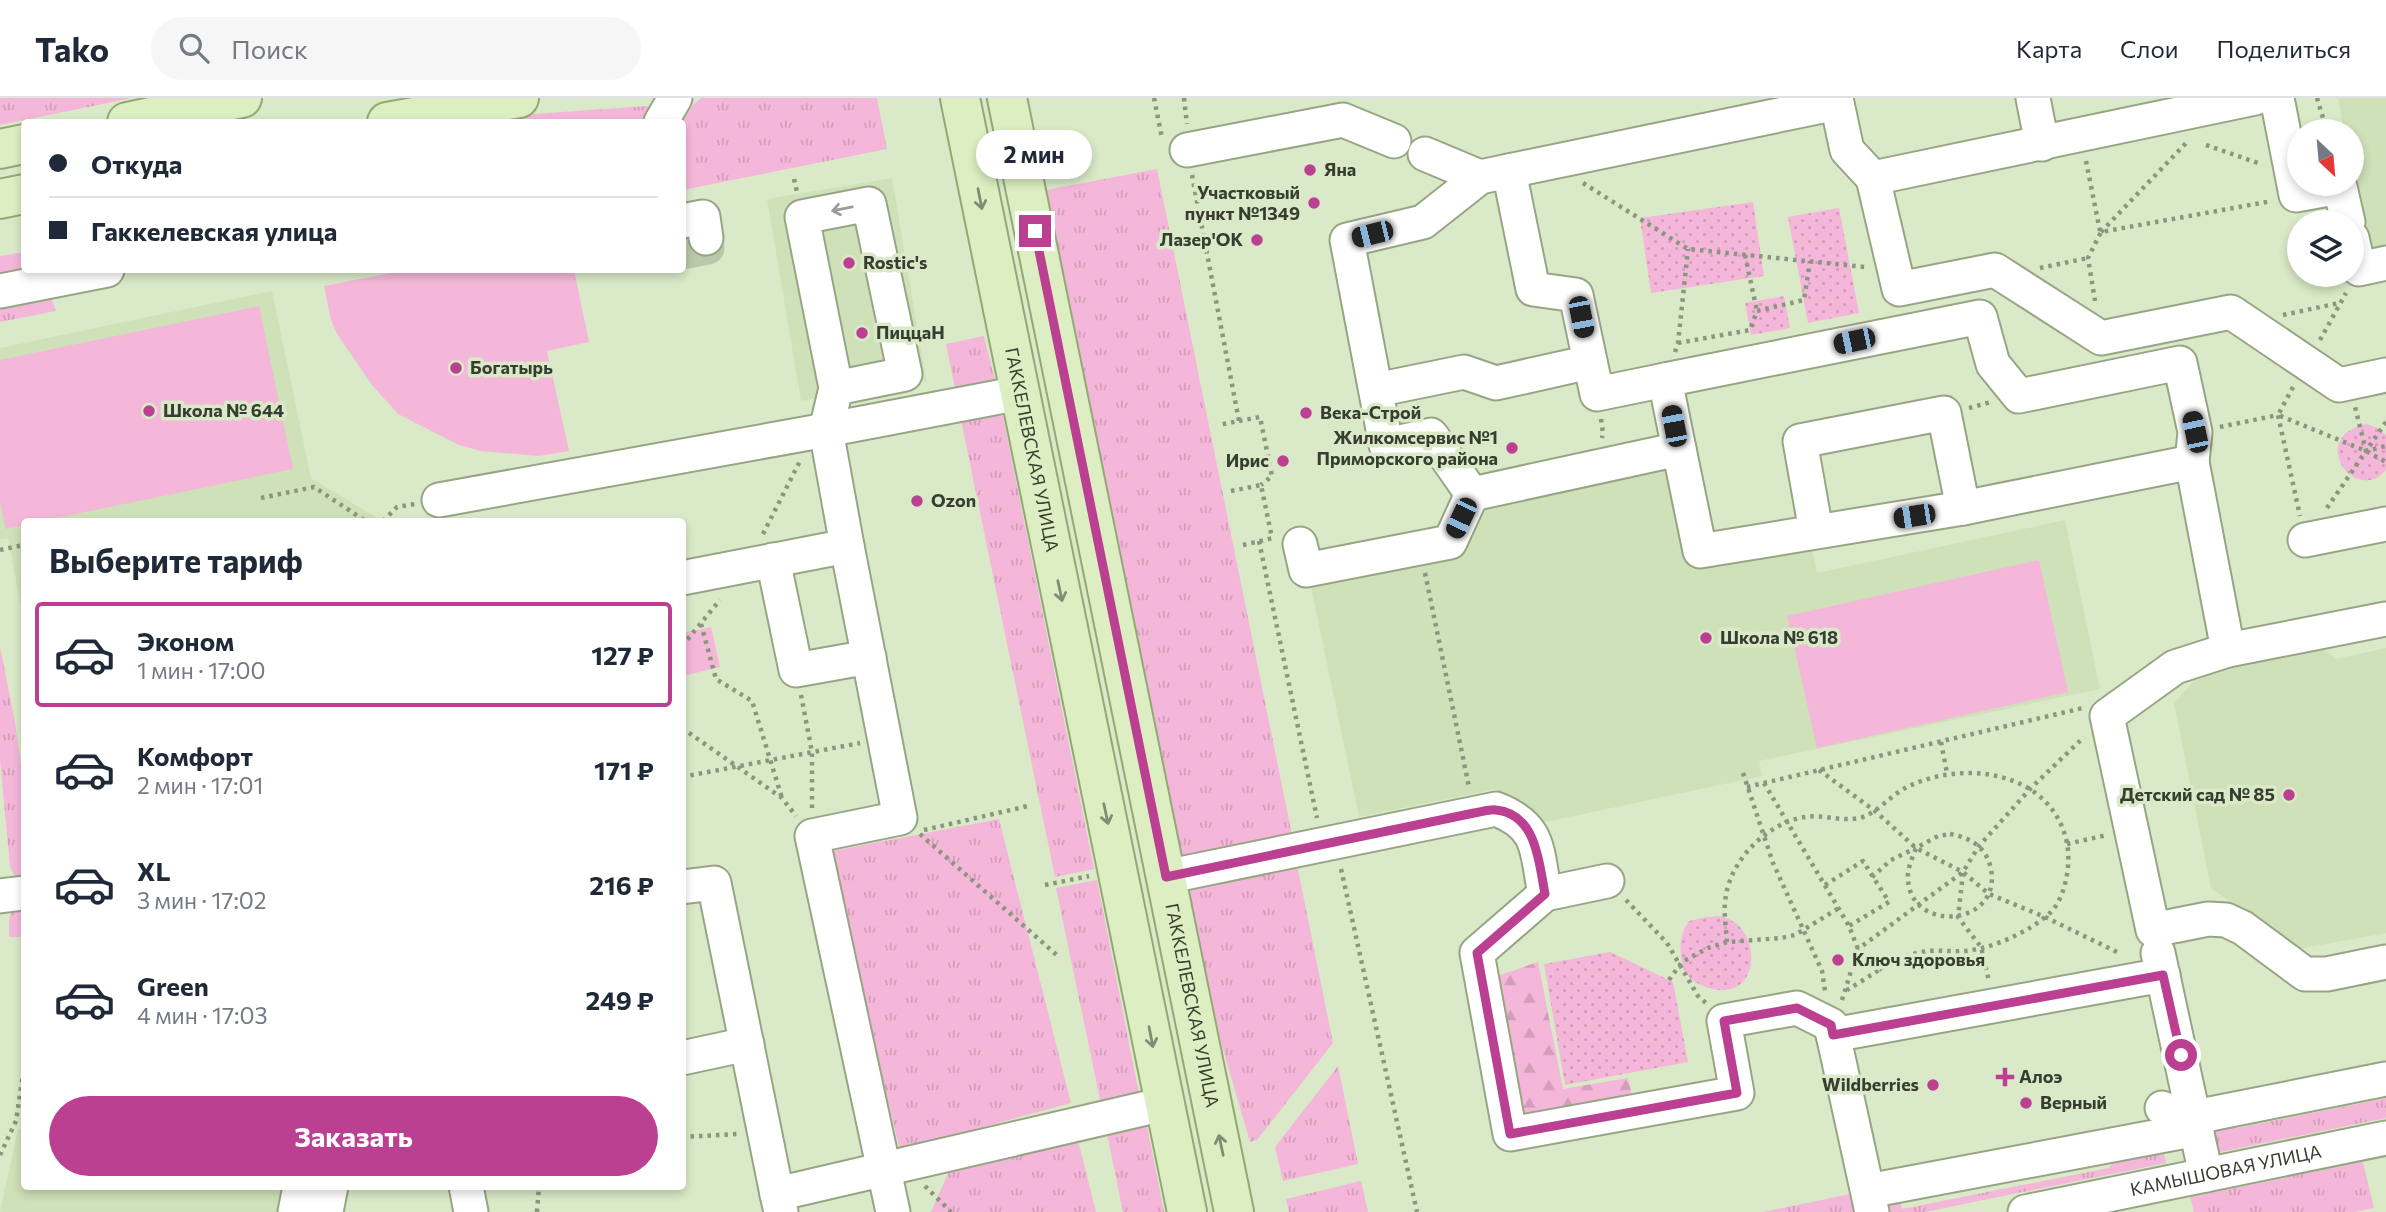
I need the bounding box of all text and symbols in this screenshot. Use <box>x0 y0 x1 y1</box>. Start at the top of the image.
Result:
search box <box>151 17 641 80</box>
text: Tako <box>35 28 109 69</box>
icon: search <box>175 29 213 67</box>
text: Поиск <box>231 33 308 64</box>
text: Карта <box>2016 34 2082 63</box>
text: Слои <box>2120 34 2178 63</box>
text: Поделиться <box>2216 34 2351 63</box>
north arrow <box>2287 119 2364 196</box>
map controls <box>2287 119 2364 287</box>
callout: 2 мин <box>977 130 1093 178</box>
text: 2 мин <box>1003 140 1065 168</box>
text: Откуда <box>91 148 182 179</box>
place label: Яна <box>1324 158 1356 180</box>
marker: Яна <box>1302 162 1318 178</box>
place label: Участковый пункт №1349 <box>1185 181 1300 224</box>
one-way arrow <box>974 187 988 210</box>
marker: Участковый пункт №1349 <box>1306 195 1322 211</box>
one-way arrow <box>831 203 854 216</box>
button: layers <box>2287 210 2364 287</box>
text: Гаккелевская улица <box>91 215 337 246</box>
route end <box>1019 215 1051 247</box>
car <box>1350 219 1395 249</box>
place label: Лазер'ОК <box>1160 228 1243 250</box>
marker: Лазер'ОК <box>1249 232 1265 248</box>
place label: Rostic's <box>863 251 927 273</box>
marker: Rostic's <box>841 255 857 271</box>
car <box>1567 294 1596 340</box>
place label: ПиццаН <box>876 321 945 343</box>
marker: ПиццаН <box>854 325 870 341</box>
car <box>1832 326 1877 356</box>
street label: ГАККЕЛЕВСКАЯ УЛИЦА <box>1001 346 1064 554</box>
place label: Богатырь <box>470 356 553 378</box>
marker: Богатырь <box>448 360 464 376</box>
place label: Школа № 644 <box>163 399 284 421</box>
place label: Века-Строй <box>1320 401 1421 423</box>
marker: Школа № 644 <box>141 403 157 419</box>
car <box>1660 403 1689 449</box>
marker: Века-Строй <box>1298 405 1314 421</box>
car <box>2181 409 2210 455</box>
place label: Жилкомсервис №1 Приморского района <box>1317 426 1498 469</box>
marker: Жилкомсервис №1 Приморского района <box>1504 440 1520 456</box>
place label: Ирис <box>1226 449 1269 471</box>
marker: Ирис <box>1275 453 1291 469</box>
place label: Ozon <box>931 489 976 511</box>
marker: Ozon <box>909 493 925 509</box>
car <box>1443 495 1480 541</box>
car <box>1892 502 1937 530</box>
text: Выберите тариф <box>49 540 303 580</box>
one-way arrow <box>1054 579 1068 602</box>
icon: car <box>53 623 116 686</box>
text: Эконом <box>137 625 234 656</box>
place label: Школа № 618 <box>1720 626 1838 648</box>
marker: Школа № 618 <box>1698 630 1714 646</box>
text: 127 ₽ <box>591 639 654 670</box>
text: 1 мин · 17:00 <box>137 656 266 684</box>
icon: car <box>53 738 116 801</box>
text: Комфорт <box>137 740 253 771</box>
text: 171 ₽ <box>594 754 654 785</box>
text: 2 мин · 17:01 <box>137 771 263 799</box>
place label: Детский сад № 85 <box>2120 783 2275 805</box>
marker: Детский сад № 85 <box>2281 787 2297 803</box>
one-way arrow <box>1099 802 1113 825</box>
icon: car <box>53 853 116 916</box>
text: XL <box>137 855 171 886</box>
text: 216 ₽ <box>589 869 654 900</box>
text: 3 мин · 17:02 <box>137 886 267 914</box>
street label: ГАККЕЛЕВСКАЯ УЛИЦА <box>1161 901 1224 1109</box>
place label: Ключ здоровья <box>1852 948 1985 970</box>
marker: Ключ здоровья <box>1830 952 1846 968</box>
icon: car <box>53 968 116 1031</box>
text: Green <box>137 970 209 1001</box>
text: 249 ₽ <box>585 984 654 1015</box>
text: 4 мин · 17:03 <box>137 1001 268 1029</box>
one-way arrow <box>1145 1025 1158 1048</box>
route start <box>2165 1039 2197 1071</box>
place label: Алоэ <box>2019 1065 2062 1087</box>
marker: Алоэ <box>1997 1069 2013 1085</box>
place label: Wildberries <box>1822 1073 1919 1095</box>
marker: Wildberries <box>1925 1077 1941 1093</box>
place label: Верный <box>2040 1091 2107 1113</box>
marker: Верный <box>2018 1095 2034 1111</box>
button: Заказать <box>49 1096 658 1176</box>
one-way arrow <box>1213 1134 1227 1157</box>
street label: КАМЫШОВАЯ УЛИЦА <box>2128 1140 2323 1200</box>

